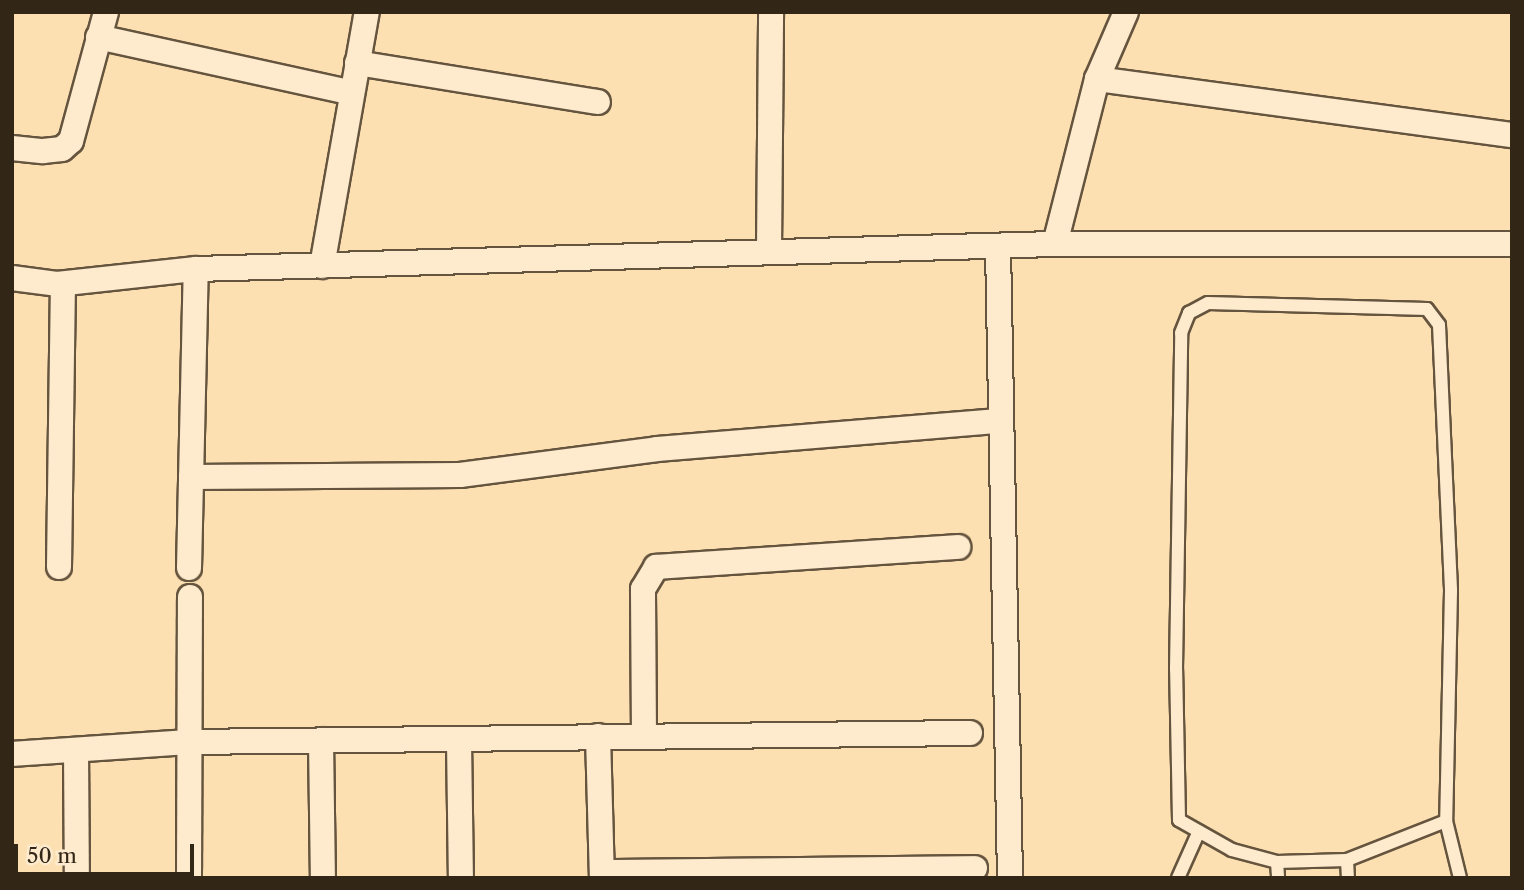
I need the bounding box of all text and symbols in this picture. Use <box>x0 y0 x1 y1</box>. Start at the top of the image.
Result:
scale bar <box>18 830 198 874</box>
text: 50 m <box>27 843 77 868</box>

